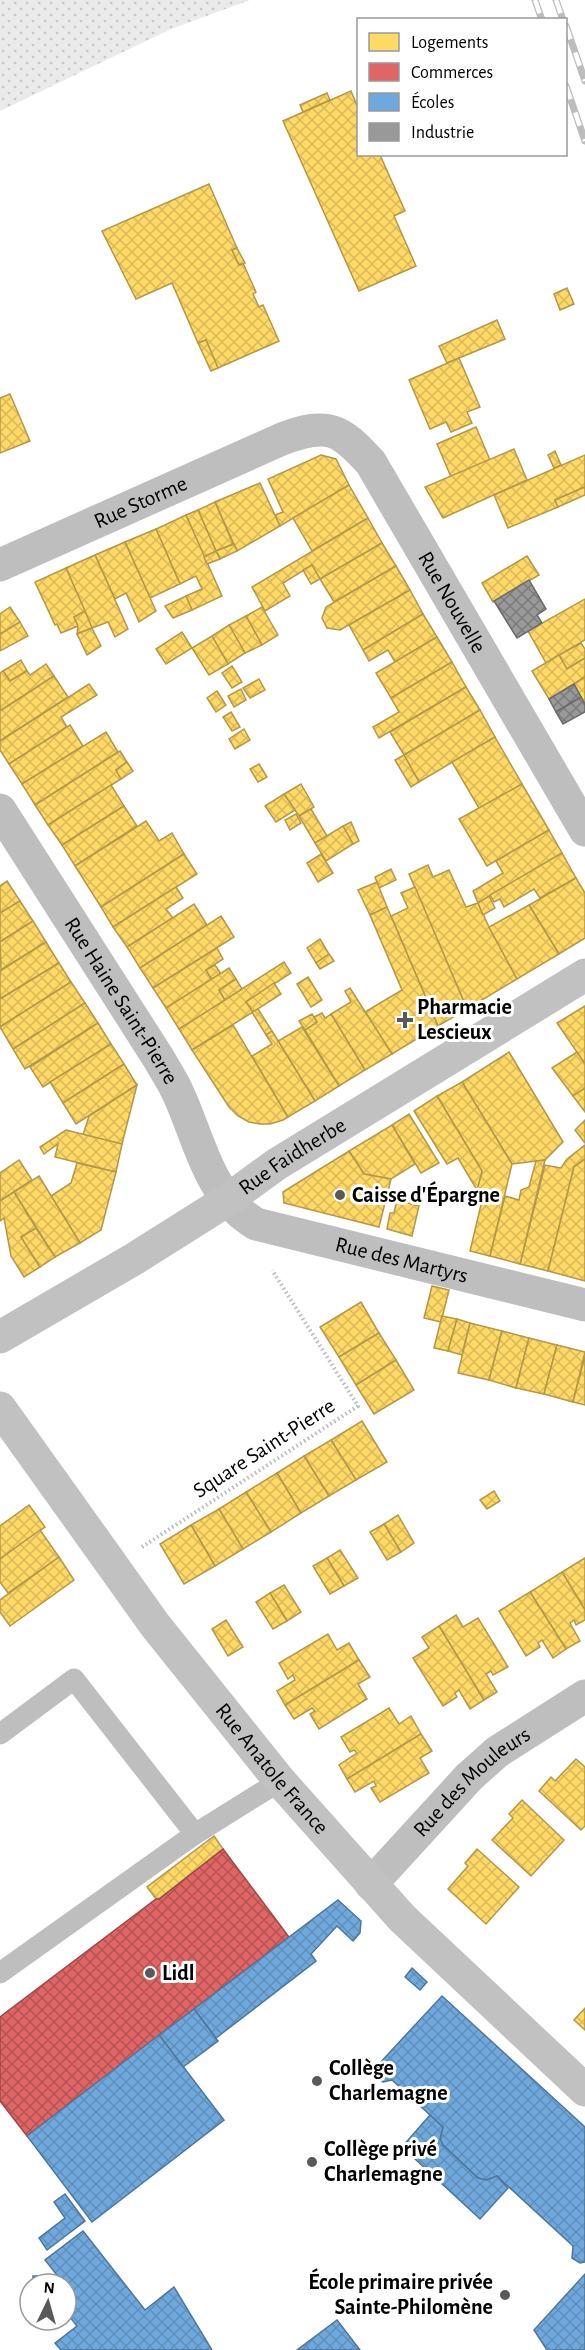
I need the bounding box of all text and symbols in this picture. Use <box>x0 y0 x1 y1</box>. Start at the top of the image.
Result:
legend <box>357 18 567 156</box>
text: Logements <box>411 34 489 52</box>
text: Commerces <box>411 64 493 82</box>
text: Écoles <box>411 91 454 112</box>
text: Industrie <box>411 124 474 142</box>
street label: Rue Storme <box>91 472 190 532</box>
street label: Rue Nouvelle <box>414 548 490 657</box>
street label: Rue Haine Saint-Pierre <box>60 913 182 1088</box>
place label: Pharmacie Lescieux <box>417 996 512 1043</box>
marker: Pharmacie Lescieux <box>398 1013 412 1027</box>
street label: Rue Faidherbe <box>235 1114 350 1199</box>
place label: Caisse d'Épargne <box>352 1181 500 1206</box>
marker: Caisse d'Épargne <box>333 1188 347 1202</box>
street label: Rue des Martyrs <box>333 1233 470 1287</box>
street label: Square Saint-Pierre <box>189 1394 339 1502</box>
street label: Rue Anatole France <box>211 1699 333 1838</box>
street label: Rue des Mouleurs <box>409 1723 534 1841</box>
place label: Lidl <box>162 1962 195 1984</box>
marker: Lidl <box>143 1966 157 1980</box>
place label: Collège Charlemagne <box>329 2057 448 2104</box>
marker: Collège Charlemagne <box>310 2074 324 2088</box>
place label: Collège privé Charlemagne <box>324 2138 443 2185</box>
marker: Collège privé Charlemagne <box>305 2155 319 2169</box>
place label: École primaire privée Sainte-Philomène <box>308 2268 493 2318</box>
north arrow <box>18 2272 78 2332</box>
text: N <box>43 2280 55 2297</box>
marker: École primaire privée Sainte-Philomène <box>498 2288 512 2302</box>

